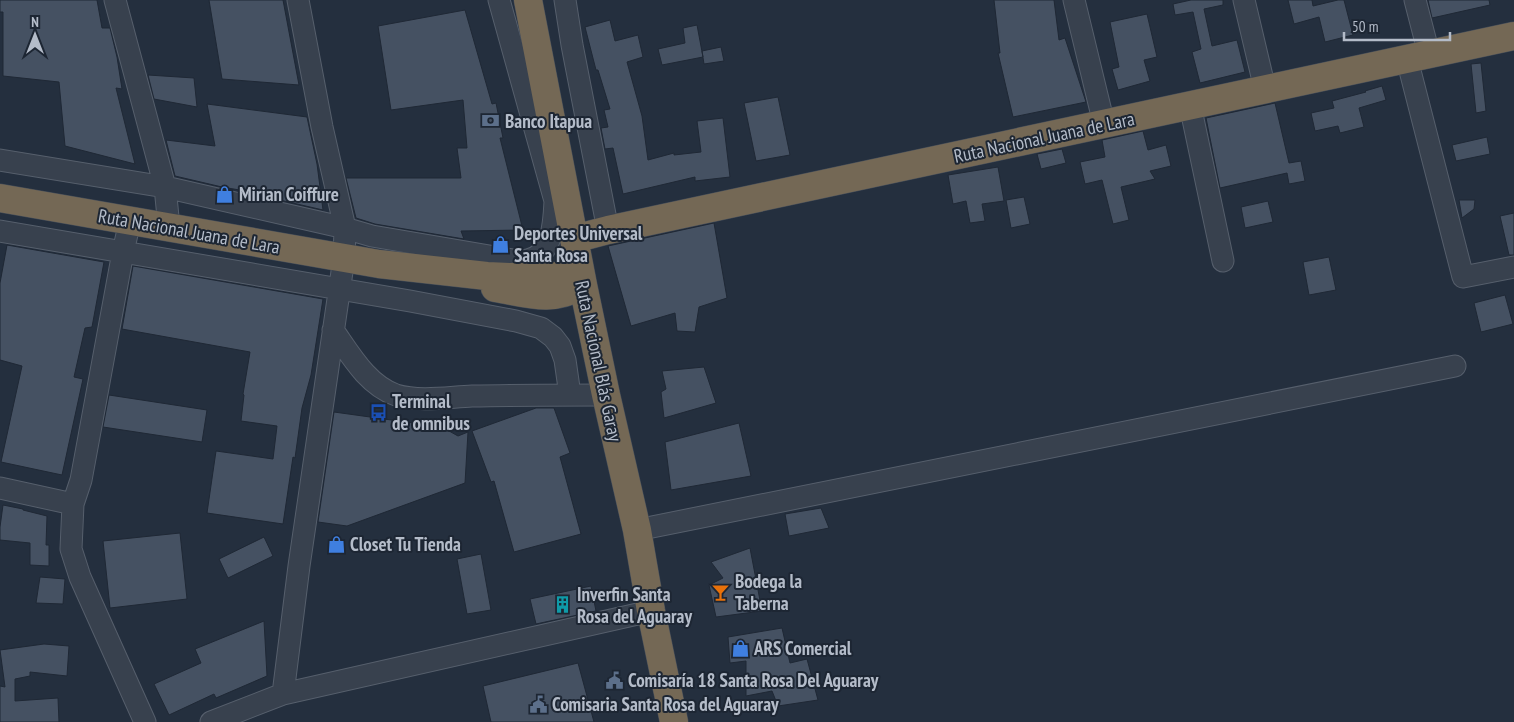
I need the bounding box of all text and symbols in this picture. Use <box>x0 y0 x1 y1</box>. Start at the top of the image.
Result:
north arrow <box>10 10 60 60</box>
scale bar <box>1344 10 1450 42</box>
text: N <box>31 13 39 31</box>
text: 50 m <box>1352 17 1378 36</box>
street label: Ruta Nacional Juana de Lara <box>951 106 1137 168</box>
place label: Banco Itapua <box>505 109 592 133</box>
bank icon: Banco Itapua <box>481 111 501 131</box>
place label: Mirian Coiffure <box>239 182 339 206</box>
shop icon: Mirian Coiffure <box>215 184 235 204</box>
street label: Ruta Nacional Juana de Lara <box>96 203 282 259</box>
place label: Deportes Universal Santa Rosa <box>514 221 643 267</box>
shop icon: Deportes Universal Santa Rosa <box>490 234 510 254</box>
street label: Ruta Nacional Blás Garay <box>570 278 628 444</box>
place label: Terminal de omnibus <box>392 389 470 435</box>
bus stop icon: Terminal de omnibus <box>368 402 388 422</box>
place label: Closet Tu Tienda <box>350 532 461 556</box>
shop icon: Closet Tu Tienda <box>326 534 346 554</box>
place label: Bodega la Taberna <box>735 569 802 615</box>
place label: Inverfin Santa Rosa del Aguaray <box>577 582 692 628</box>
bar icon: Bodega la Taberna <box>711 582 731 602</box>
building icon: Inverfin Santa Rosa del Aguaray <box>553 595 573 615</box>
place label: ARS Comercial <box>753 636 852 660</box>
shop icon: ARS Comercial <box>730 638 750 658</box>
place label: Comisaría 18 Santa Rosa Del Aguaray <box>628 668 879 692</box>
public building icon: Comisaría 18 Santa Rosa Del Aguaray <box>604 670 624 690</box>
place label: Comisaria Santa Rosa del Aguaray <box>552 692 779 716</box>
public building icon: Comisaria Santa Rosa del Aguaray <box>528 694 548 714</box>

